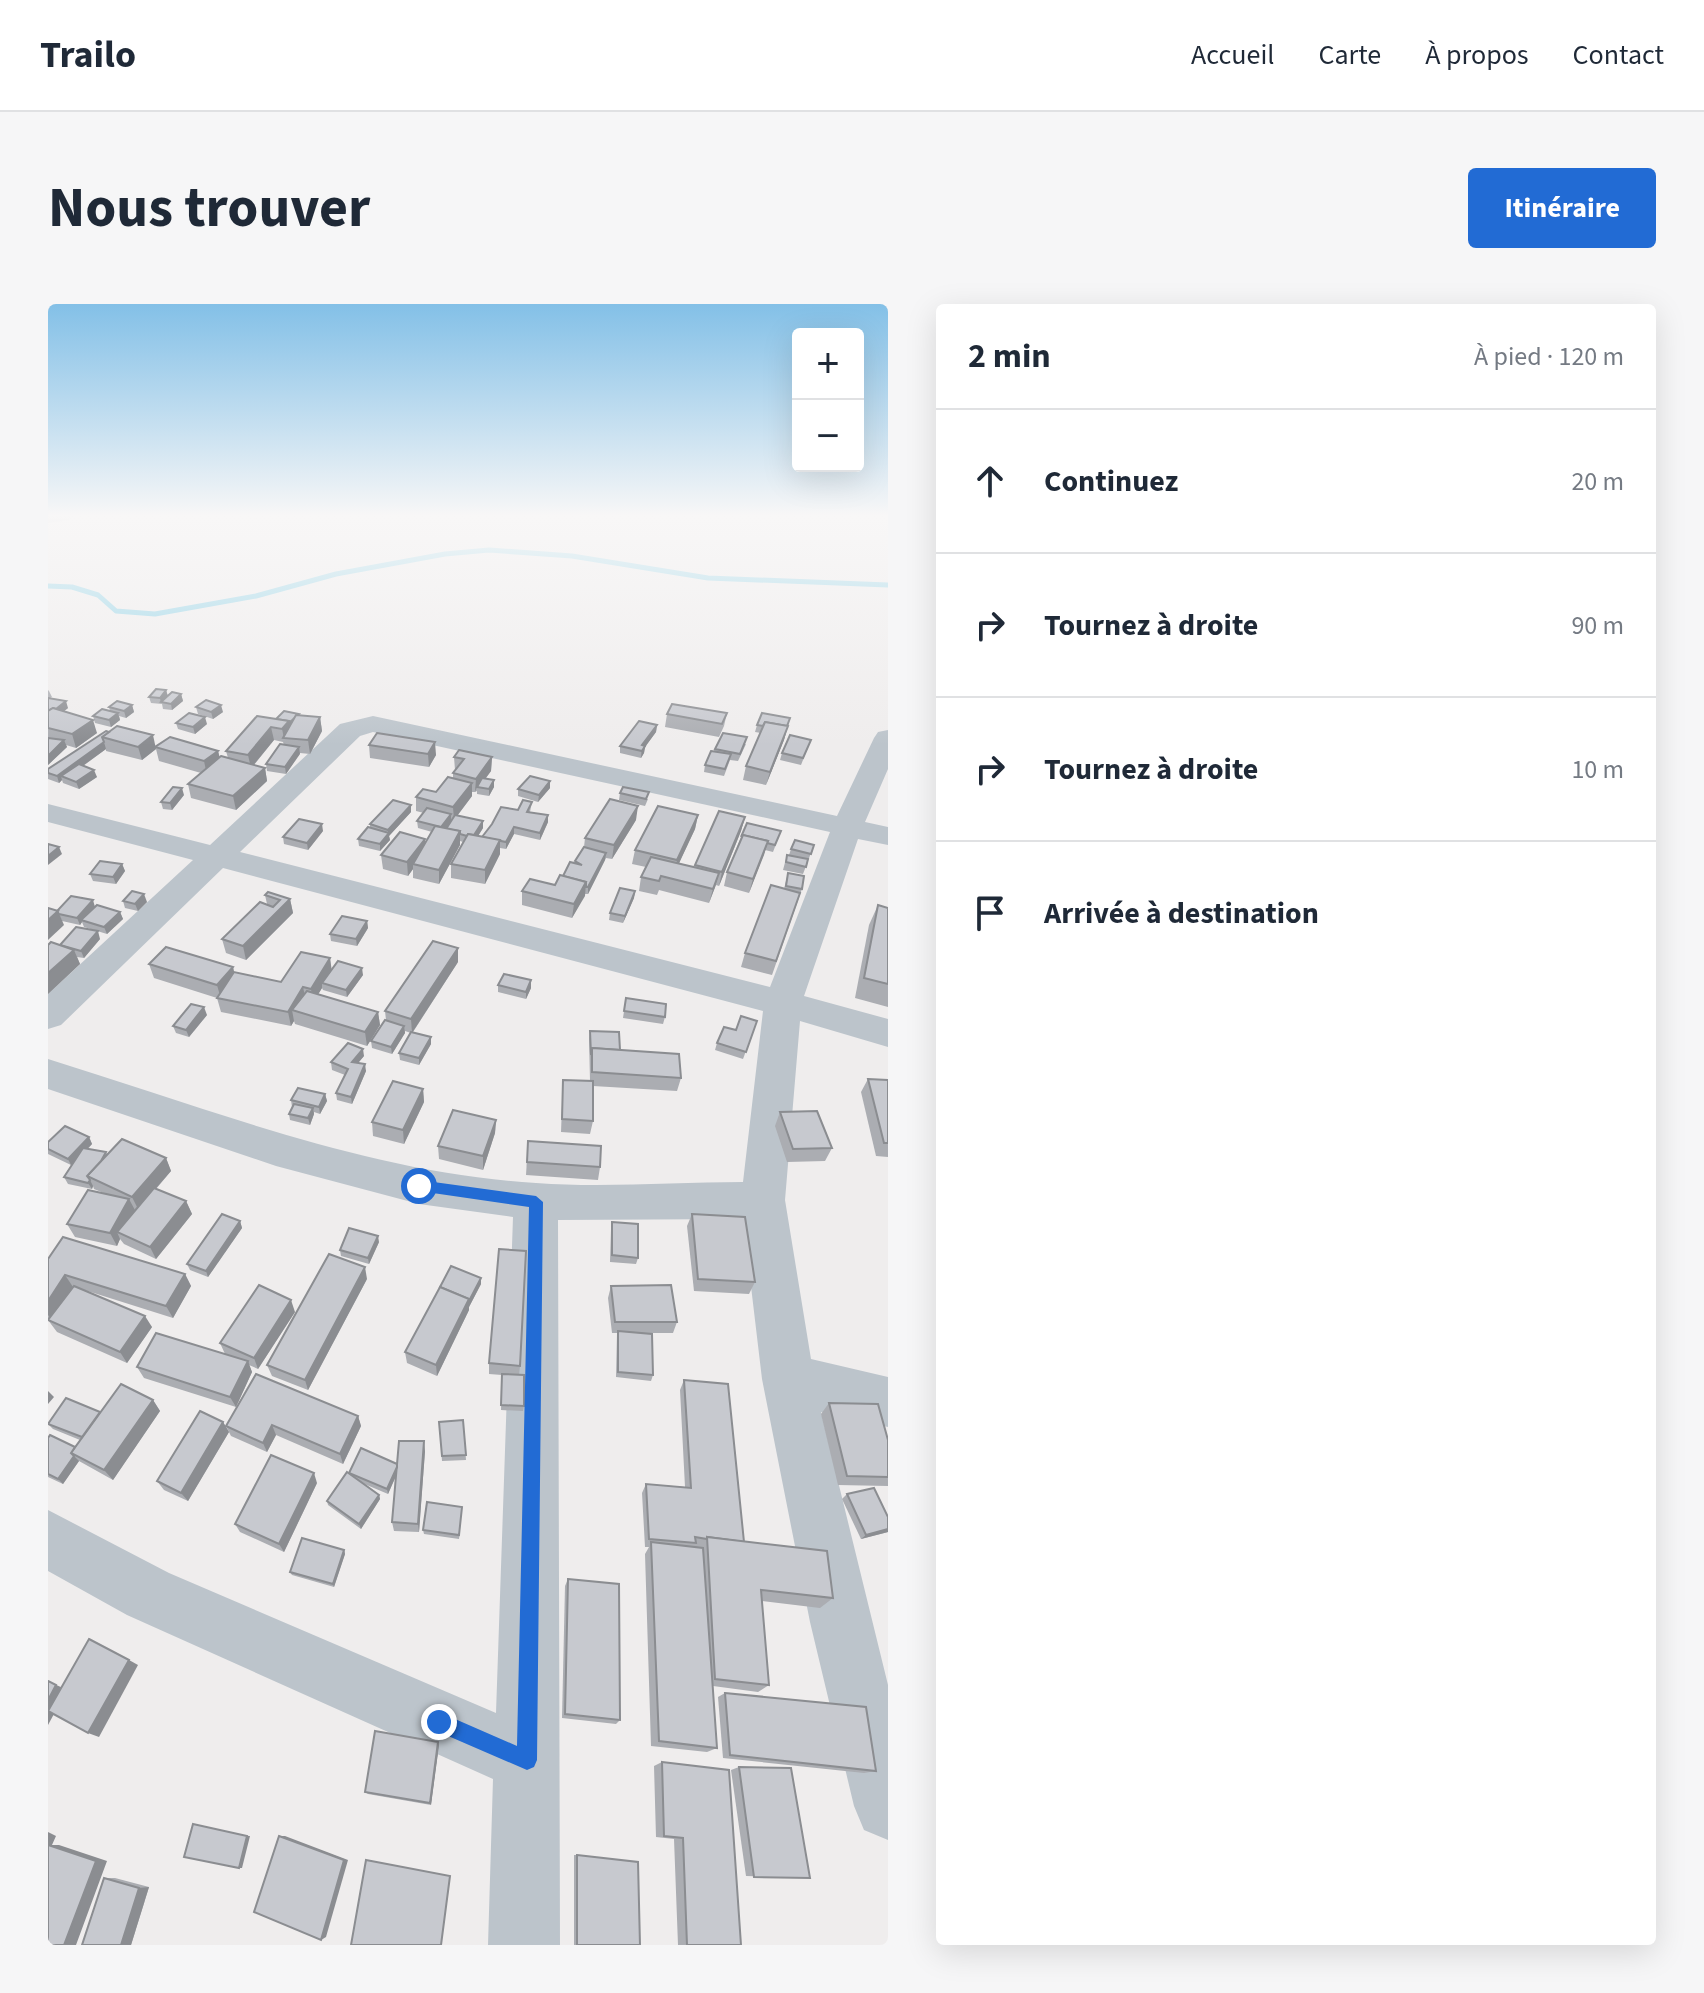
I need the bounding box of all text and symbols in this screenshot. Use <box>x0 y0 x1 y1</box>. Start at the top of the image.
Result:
text: Trailo <box>40 28 136 82</box>
text: Accueil <box>1191 35 1274 75</box>
text: Carte <box>1318 35 1381 75</box>
text: À propos <box>1425 35 1529 75</box>
text: Contact <box>1573 35 1664 75</box>
button: Itinéraire <box>1468 168 1656 248</box>
text: Nous trouver <box>48 169 370 248</box>
map controls <box>792 328 864 472</box>
button: + <box>792 328 864 400</box>
text: 2 min <box>968 332 1051 381</box>
text: À pied · 120 m <box>1474 338 1624 375</box>
button: − <box>792 400 864 472</box>
icon: ahead <box>968 459 1012 503</box>
text: Continuez <box>1044 460 1178 503</box>
text: 20 m <box>1571 463 1624 500</box>
icon: right <box>968 603 1012 647</box>
text: Tournez à droite <box>1044 604 1258 647</box>
text: 90 m <box>1571 607 1624 644</box>
icon: right <box>968 747 1012 791</box>
text: Tournez à droite <box>1044 748 1258 791</box>
text: 10 m <box>1571 751 1624 788</box>
icon: arrive <box>968 891 1012 935</box>
text: Arrivée à destination <box>1044 892 1319 935</box>
route start <box>401 1168 437 1204</box>
route end <box>421 1704 457 1740</box>

